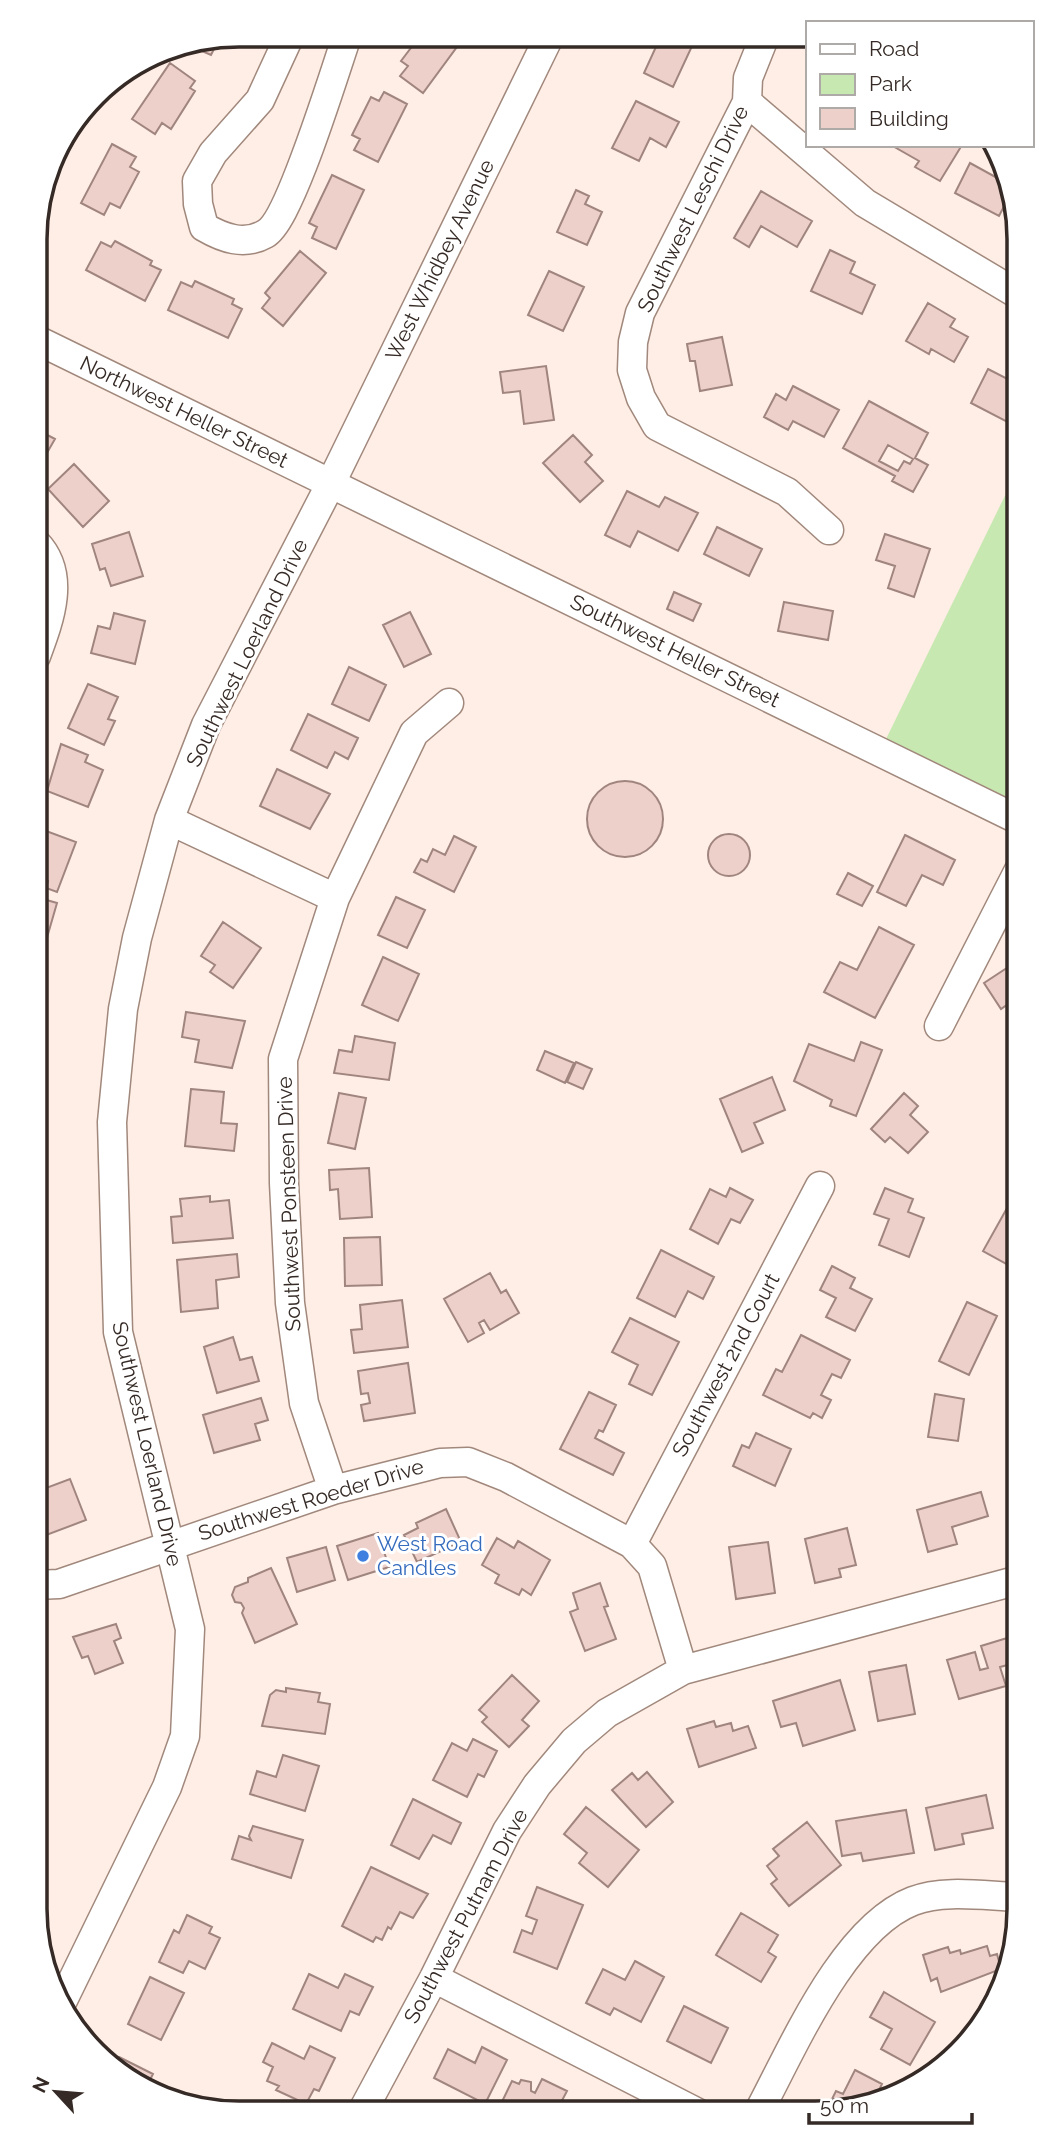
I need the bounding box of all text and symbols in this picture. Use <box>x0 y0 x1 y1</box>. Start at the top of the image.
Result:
legend <box>806 21 1033 147</box>
text: Road <box>869 36 919 61</box>
text: Park <box>869 71 912 96</box>
street label: Southwest Leschi Drive <box>632 101 753 316</box>
text: Building <box>869 106 949 131</box>
street label: West Whidbey Avenue <box>380 155 499 364</box>
street label: Northwest Heller Street <box>76 350 292 473</box>
street label: Southwest Loerland Drive <box>180 535 313 771</box>
street label: Southwest Heller Street <box>566 589 784 712</box>
street label: Southwest Ponsteen Drive <box>272 1076 305 1332</box>
street label: Southwest 2nd Court <box>667 1269 784 1461</box>
street label: Southwest Loerland Drive <box>107 1319 188 1569</box>
street label: Southwest Roeder Drive <box>195 1453 427 1546</box>
place label: West Road Candles <box>377 1531 483 1580</box>
marker: West Road Candles <box>355 1548 371 1564</box>
street label: Southwest Putnam Drive <box>398 1804 533 2027</box>
north arrow <box>21 2057 91 2127</box>
text: N <box>28 2073 54 2096</box>
scale bar <box>809 2082 972 2126</box>
text: 50 m <box>820 2093 869 2118</box>

